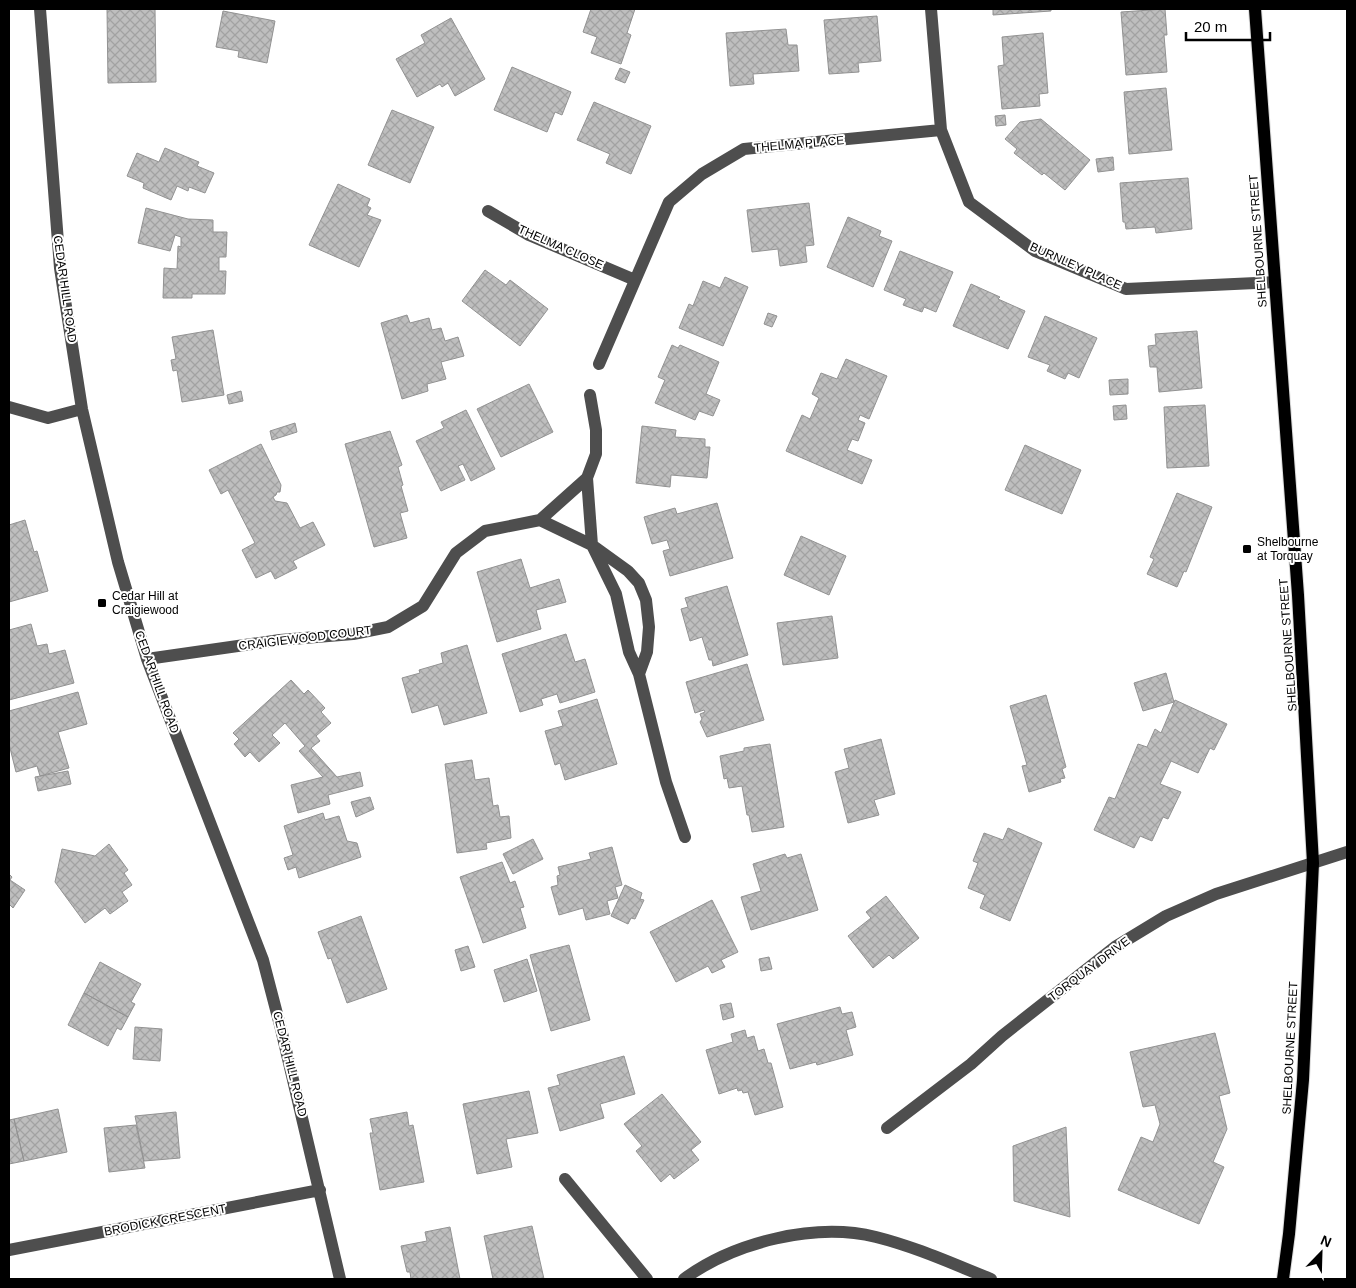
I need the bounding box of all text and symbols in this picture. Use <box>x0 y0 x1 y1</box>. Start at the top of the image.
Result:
scale bar <box>1186 10 1270 42</box>
text: 20 m <box>1194 18 1227 35</box>
street label: THELMA PLACE <box>753 133 845 155</box>
street label: SHELBOURNE STREET <box>1246 173 1270 308</box>
street label: THELMA CLOSE <box>516 222 606 272</box>
street label: CEDAR HILL ROAD <box>51 234 80 344</box>
street label: BURNLEY PLACE <box>1028 239 1124 293</box>
place label: Shelbourne at Torquay <box>1257 535 1319 563</box>
marker: Shelbourne at Torquay <box>1241 543 1253 555</box>
street label: SHELBOURNE STREET <box>1276 577 1300 712</box>
place label: Cedar Hill at Craigiewood <box>112 589 179 617</box>
marker: Cedar Hill at Craigiewood <box>96 597 108 609</box>
street label: CRAIGIEWOOD COURT <box>238 623 373 653</box>
street label: CEDAR HILL ROAD <box>132 629 182 736</box>
street label: TORQUAY DRIVE <box>1046 934 1132 1004</box>
street label: SHELBOURNE STREET <box>1280 980 1301 1115</box>
street label: CEDAR HILL ROAD <box>270 1010 310 1119</box>
street label: BRODICK CRESCENT <box>103 1201 228 1239</box>
north arrow <box>1296 1228 1346 1278</box>
text: N <box>1318 1232 1334 1250</box>

